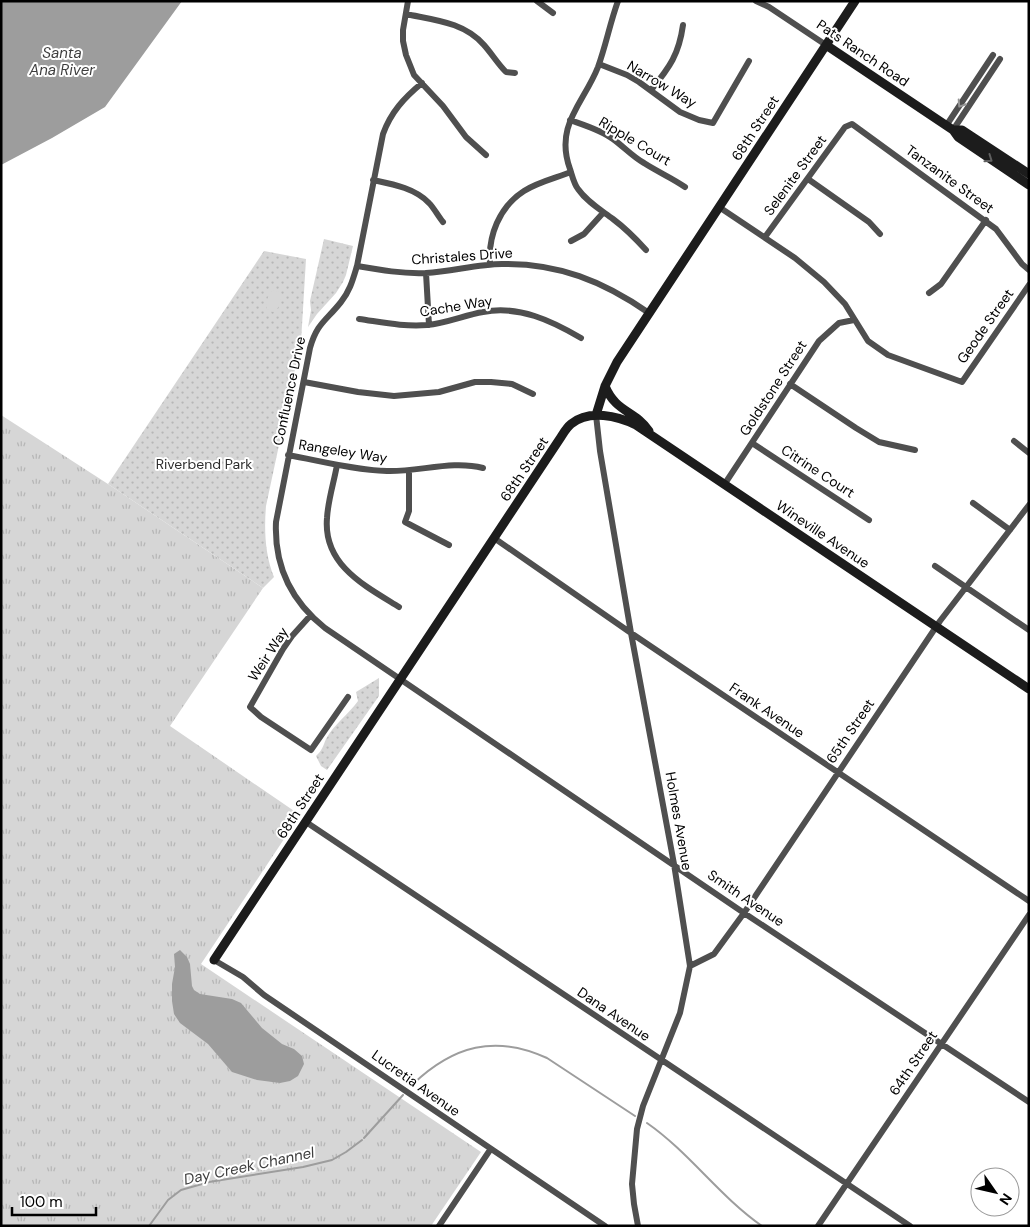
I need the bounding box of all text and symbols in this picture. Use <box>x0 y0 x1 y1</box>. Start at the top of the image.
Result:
street label: Pats Ranch Road <box>813 15 913 91</box>
water label: Santa Ana River <box>28 43 95 80</box>
street label: Narrow Way <box>624 56 700 112</box>
street label: 68th Street <box>727 92 783 164</box>
one-way arrow <box>958 98 967 107</box>
street label: Ripple Court <box>596 112 674 170</box>
street label: Selenite Street <box>760 131 830 219</box>
street label: Tanzanite Street <box>902 141 998 217</box>
one-way arrow <box>984 153 993 162</box>
street label: Christales Drive <box>411 243 513 269</box>
street label: Geode Street <box>953 285 1017 367</box>
street label: Cache Way <box>418 291 494 321</box>
street label: Confluence Drive <box>269 335 309 447</box>
street label: Goldstone Street <box>735 337 811 439</box>
street label: 68th Street <box>496 433 552 505</box>
street label: Rangeley Way <box>297 435 389 467</box>
street label: Citrine Court <box>778 441 858 501</box>
park label: Riverbend Park <box>156 455 252 473</box>
street label: Wineville Avenue <box>773 496 873 572</box>
street label: Weir Way <box>244 623 292 685</box>
street label: Frank Avenue <box>726 678 808 742</box>
street label: 65th Street <box>822 695 878 767</box>
street label: 68th Street <box>272 770 328 842</box>
street label: Holmes Avenue <box>661 770 697 872</box>
street label: Smith Avenue <box>704 866 788 930</box>
street label: Dana Avenue <box>574 983 654 1045</box>
street label: 64th Street <box>885 1027 941 1099</box>
street label: Lucretia Avenue <box>368 1046 464 1120</box>
water label: Day Creek Channel <box>182 1142 317 1190</box>
north arrow <box>970 1167 1020 1217</box>
scale bar <box>12 1184 96 1216</box>
text: N <box>995 1190 1016 1209</box>
text: 100 m <box>20 1192 63 1212</box>

